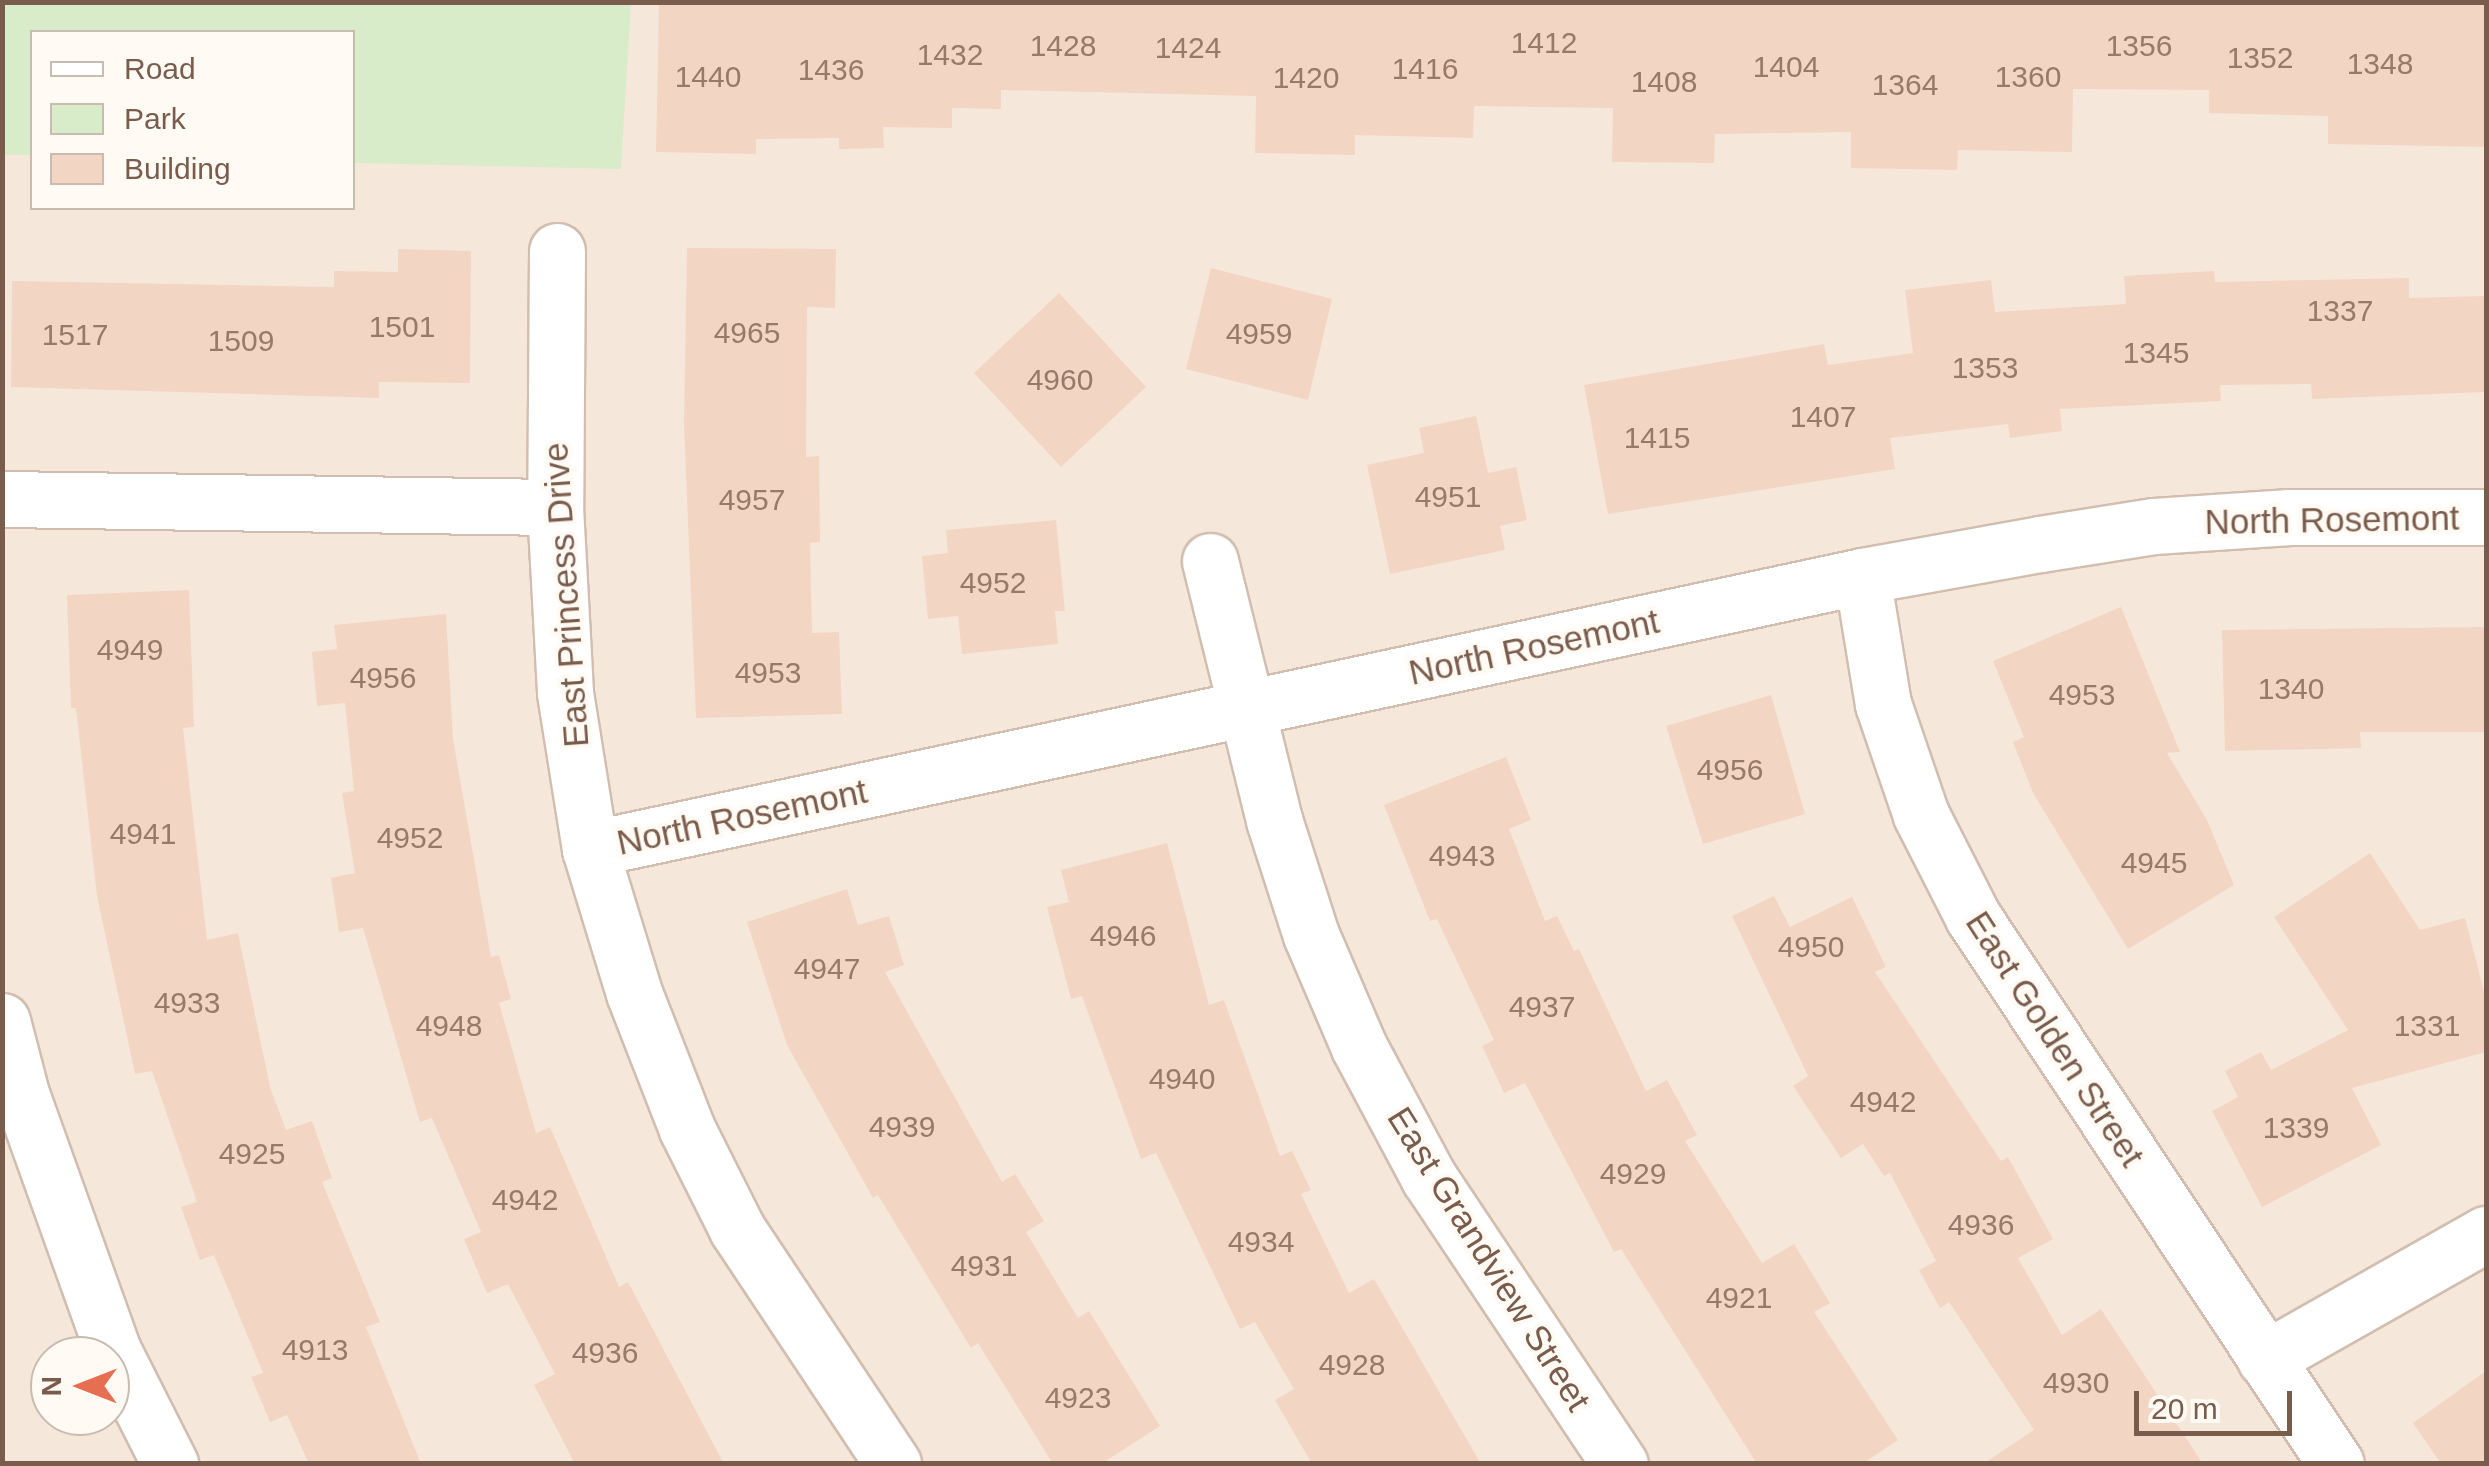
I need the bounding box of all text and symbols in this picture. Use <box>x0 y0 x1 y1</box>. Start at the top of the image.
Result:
house number: 1412 <box>1511 25 1577 61</box>
house number: 1428 <box>1030 28 1096 64</box>
house number: 1356 <box>2106 28 2172 64</box>
legend <box>30 30 355 210</box>
house number: 1424 <box>1155 30 1221 66</box>
house number: 1432 <box>917 37 983 73</box>
house number: 1352 <box>2227 40 2293 76</box>
house number: 1348 <box>2347 46 2413 82</box>
house number: 1404 <box>1753 49 1819 85</box>
house number: 1416 <box>1392 51 1458 87</box>
text: Road <box>124 52 196 85</box>
house number: 1436 <box>798 52 864 88</box>
house number: 1440 <box>675 59 741 95</box>
house number: 1360 <box>1995 59 2061 95</box>
house number: 1420 <box>1273 60 1339 96</box>
house number: 1408 <box>1631 64 1697 100</box>
house number: 1364 <box>1872 67 1938 103</box>
text: Park <box>124 102 186 135</box>
text: Building <box>124 152 231 185</box>
house number: 1337 <box>2307 293 2373 329</box>
house number: 1501 <box>369 309 435 345</box>
house number: 4965 <box>714 315 780 351</box>
house number: 4959 <box>1226 316 1292 352</box>
house number: 1517 <box>42 317 108 353</box>
house number: 1509 <box>208 323 274 359</box>
house number: 1345 <box>2123 335 2189 371</box>
house number: 1353 <box>1952 350 2018 386</box>
house number: 4960 <box>1027 362 1093 398</box>
house number: 1407 <box>1790 399 1856 435</box>
house number: 1415 <box>1624 420 1690 456</box>
street label: East Princess Drive <box>534 441 598 749</box>
house number: 4951 <box>1415 479 1481 515</box>
house number: 4957 <box>719 482 785 518</box>
street label: North Rosemont <box>2204 497 2460 543</box>
house number: 4952 <box>960 565 1026 601</box>
street label: North Rosemont <box>1405 600 1663 694</box>
house number: 4949 <box>97 632 163 668</box>
house number: 4953 <box>735 655 801 691</box>
house number: 4956 <box>350 660 416 696</box>
house number: 1340 <box>2258 671 2324 707</box>
house number: 4953 <box>2049 677 2115 713</box>
house number: 4956 <box>1697 752 1763 788</box>
street label: North Rosemont <box>613 770 871 864</box>
house number: 4941 <box>110 816 176 852</box>
house number: 4952 <box>377 820 443 856</box>
house number: 4943 <box>1429 838 1495 874</box>
house number: 4945 <box>2121 845 2187 881</box>
street label: East Golden Street <box>1957 904 2153 1174</box>
house number: 4946 <box>1090 918 1156 954</box>
house number: 4950 <box>1778 929 1844 965</box>
house number: 4947 <box>794 951 860 987</box>
house number: 4933 <box>154 985 220 1021</box>
house number: 4937 <box>1509 989 1575 1025</box>
house number: 4948 <box>416 1008 482 1044</box>
house number: 1331 <box>2394 1008 2460 1044</box>
house number: 4940 <box>1149 1061 1215 1097</box>
house number: 4942 <box>1850 1084 1916 1120</box>
street label: East Grandview Street <box>1378 1099 1600 1419</box>
house number: 4939 <box>869 1109 935 1145</box>
house number: 1339 <box>2263 1110 2329 1146</box>
house number: 4925 <box>219 1136 285 1172</box>
house number: 4929 <box>1600 1156 1666 1192</box>
house number: 4942 <box>492 1182 558 1218</box>
house number: 4936 <box>1948 1207 2014 1243</box>
house number: 4934 <box>1228 1224 1294 1260</box>
house number: 4931 <box>951 1248 1017 1284</box>
house number: 4921 <box>1706 1280 1772 1316</box>
house number: 4913 <box>282 1332 348 1368</box>
house number: 4936 <box>572 1335 638 1371</box>
north arrow <box>30 1336 130 1436</box>
house number: 4928 <box>1319 1347 1385 1383</box>
house number: 4930 <box>2043 1365 2109 1401</box>
scale bar <box>2139 1371 2296 1433</box>
text: N <box>36 1376 67 1396</box>
house number: 4923 <box>1045 1380 1111 1416</box>
text: 20 m <box>2151 1392 2218 1425</box>

